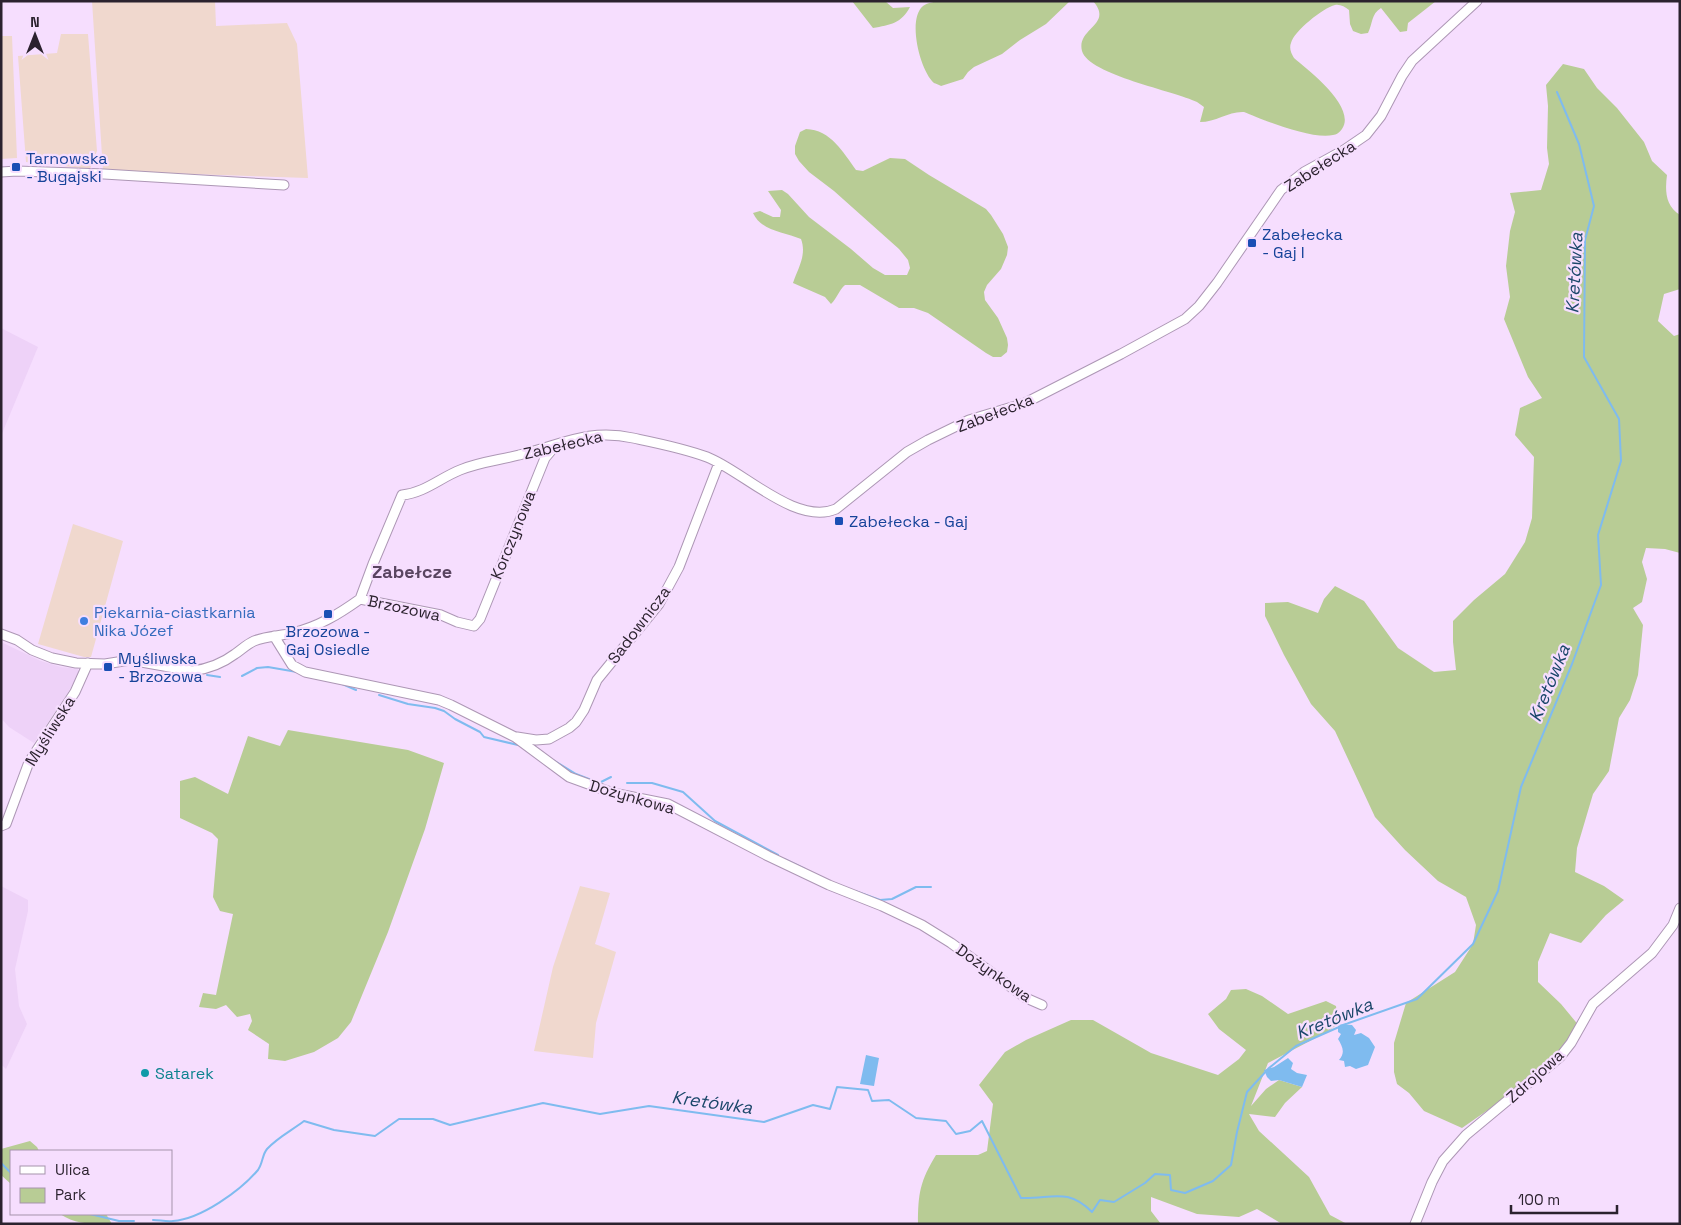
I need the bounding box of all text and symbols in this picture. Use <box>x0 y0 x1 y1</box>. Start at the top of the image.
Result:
north arrow <box>10 10 60 60</box>
text: N <box>30 13 40 31</box>
street label: Zabełecka <box>1280 135 1360 197</box>
place label: Tarnowska - Bugajski <box>26 148 108 187</box>
marker: Tarnowska - Bugajski <box>10 161 22 173</box>
place label: Zabełecka - Gaj I <box>1262 224 1343 263</box>
water label: Kretówka <box>1560 231 1588 314</box>
marker: Zabełecka - Gaj I <box>1246 237 1258 249</box>
street label: Zabełecka <box>954 389 1036 437</box>
street label: Zabełecka <box>521 426 605 464</box>
street label: Korczynowa <box>486 488 540 582</box>
place label: Zabełecka - Gaj <box>849 511 968 532</box>
marker: Zabełecka - Gaj <box>833 515 845 527</box>
district label: Zabełcze <box>372 560 452 583</box>
street label: Sadownicza <box>603 582 675 668</box>
street label: Brzozowa <box>366 590 442 626</box>
place label: Piekarnia-ciastkarnia Nika Józef <box>94 602 256 641</box>
marker: Brzozowa - Gaj Osiedle <box>322 608 334 620</box>
marker: Piekarnia-ciastkarnia Nika Józef <box>78 615 90 627</box>
place label: Brzozowa - Gaj Osiedle <box>286 621 370 660</box>
water label: Kretówka <box>1523 641 1575 725</box>
place label: Myśliwska - Brzozowa <box>118 648 203 687</box>
marker: Myśliwska - Brzozowa <box>102 661 114 673</box>
street label: Myśliwska <box>20 692 80 770</box>
street label: Dożynkowa <box>587 775 677 819</box>
street label: Dożynkowa <box>952 939 1036 1007</box>
water label: Kretówka <box>1292 992 1376 1044</box>
street label: Zdrojowa <box>1502 1045 1568 1107</box>
place label: Satarek <box>155 1063 214 1084</box>
marker: Satarek <box>139 1067 151 1079</box>
water label: Kretówka <box>670 1085 754 1119</box>
legend <box>10 1150 172 1215</box>
text: Ulica <box>55 1160 90 1179</box>
scale bar <box>1511 1182 1617 1214</box>
text: Park <box>55 1185 86 1204</box>
text: 100 m <box>1518 1190 1560 1209</box>

